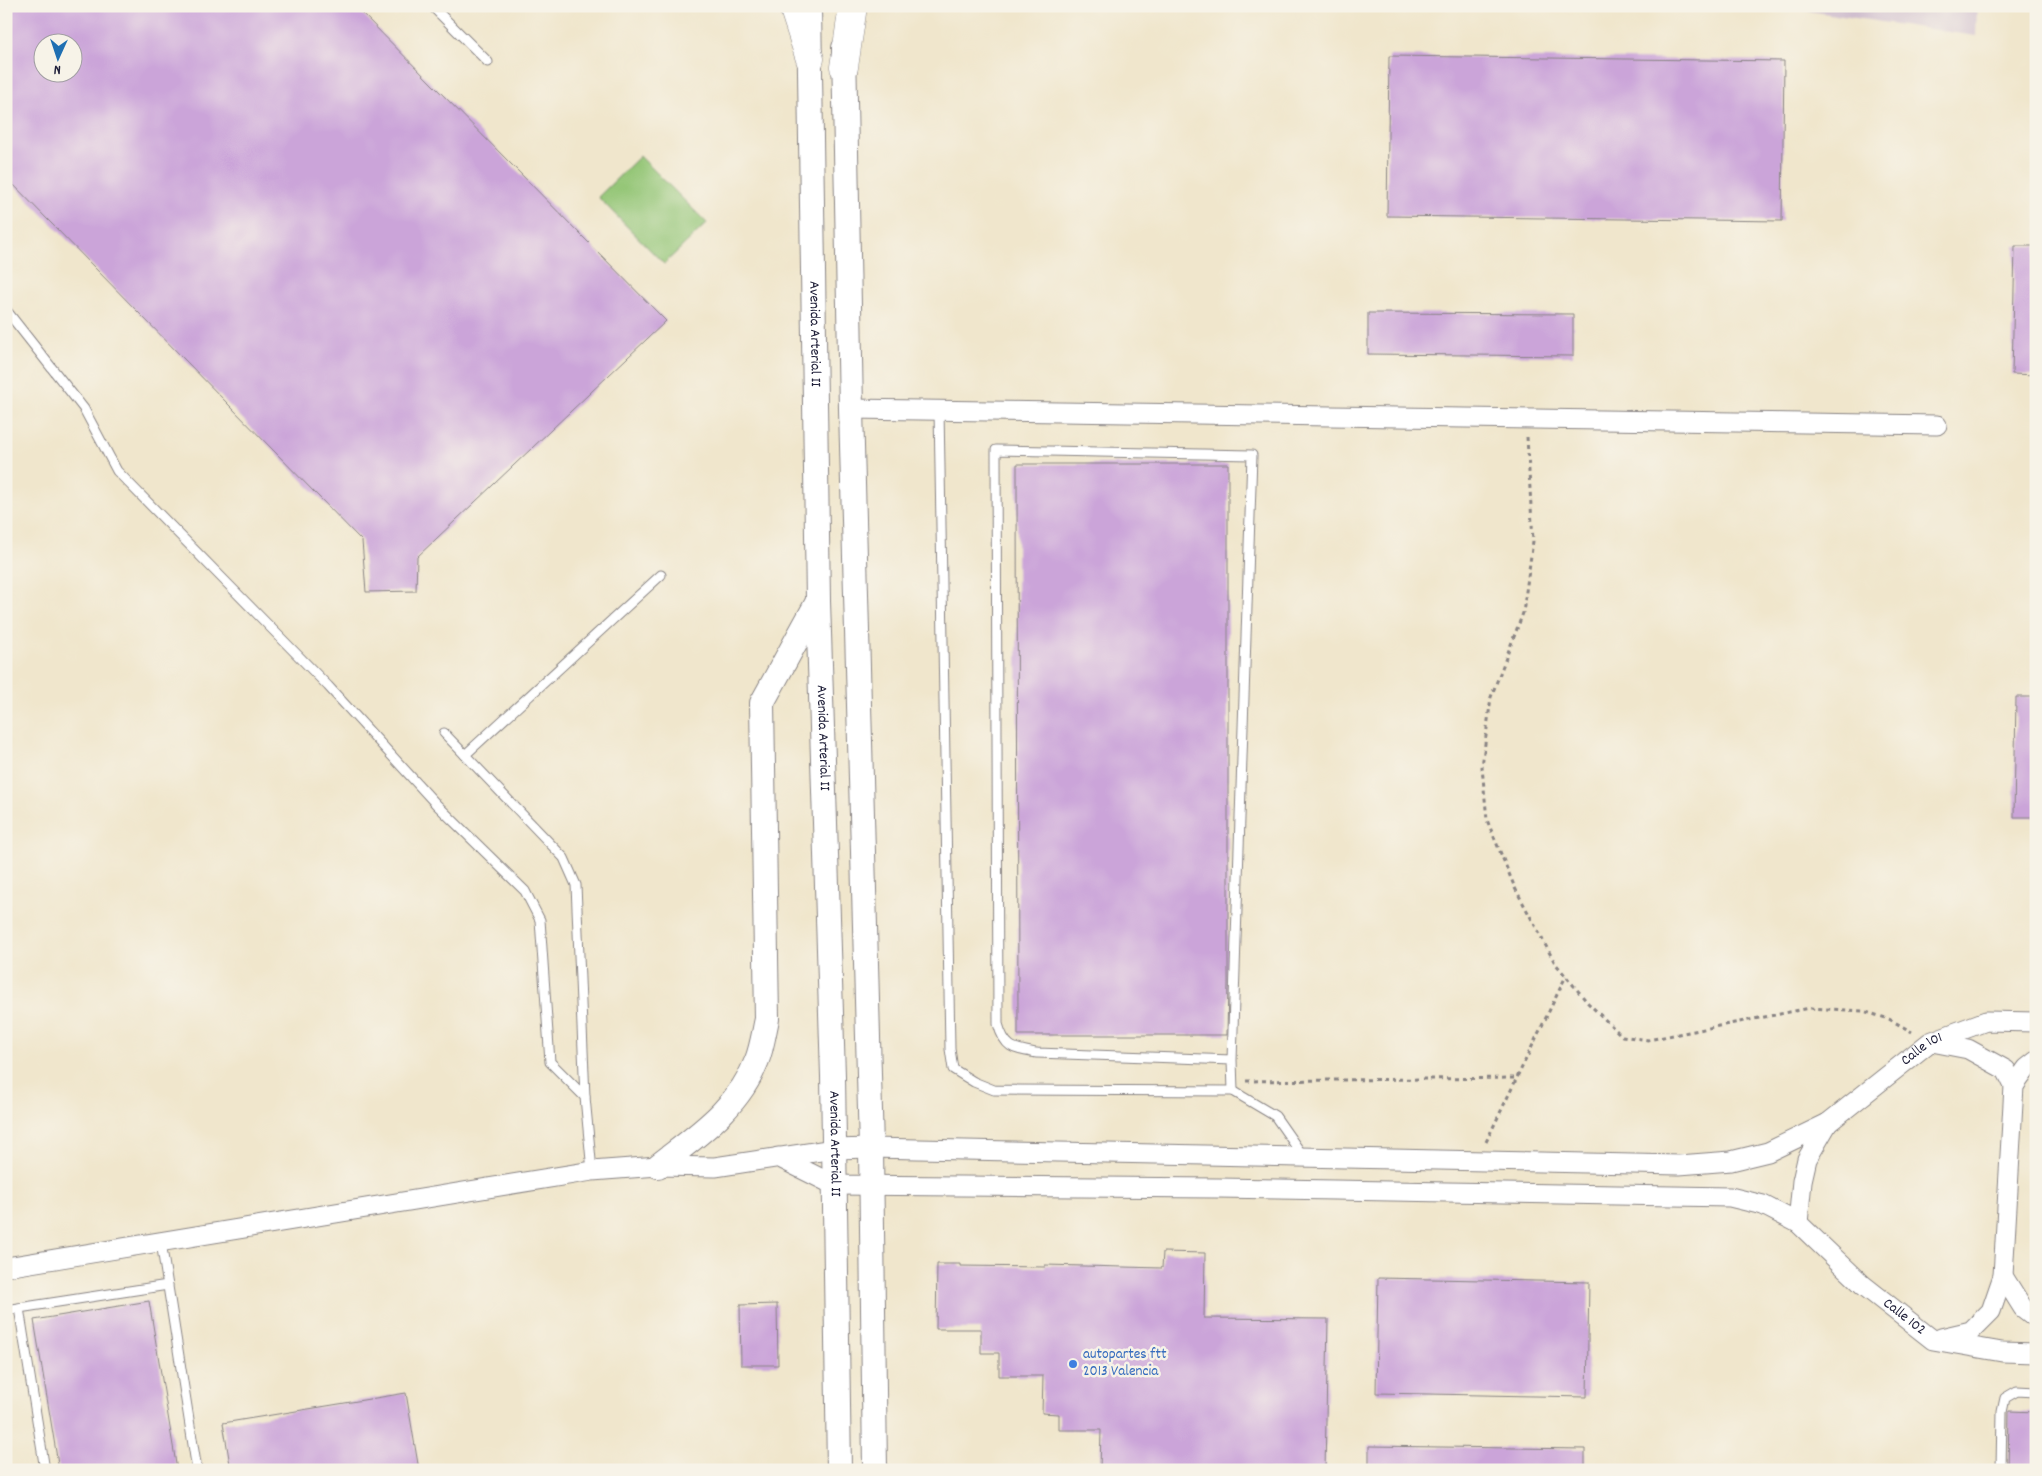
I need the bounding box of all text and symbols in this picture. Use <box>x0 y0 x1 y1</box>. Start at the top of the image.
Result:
north arrow <box>32 32 82 82</box>
text: N <box>53 59 61 79</box>
street label: Avenida Arterial II <box>802 281 826 387</box>
street label: Avenida Arterial II <box>810 685 835 791</box>
street label: Calle 101 <box>1897 1027 1946 1072</box>
street label: Avenida Arterial II <box>822 1091 846 1197</box>
street label: Calle 102 <box>1878 1293 1930 1341</box>
place label: autopartes ftt 2013 Valencia <box>1083 1344 1167 1383</box>
marker: autopartes ftt 2013 Valencia <box>1067 1358 1079 1370</box>

